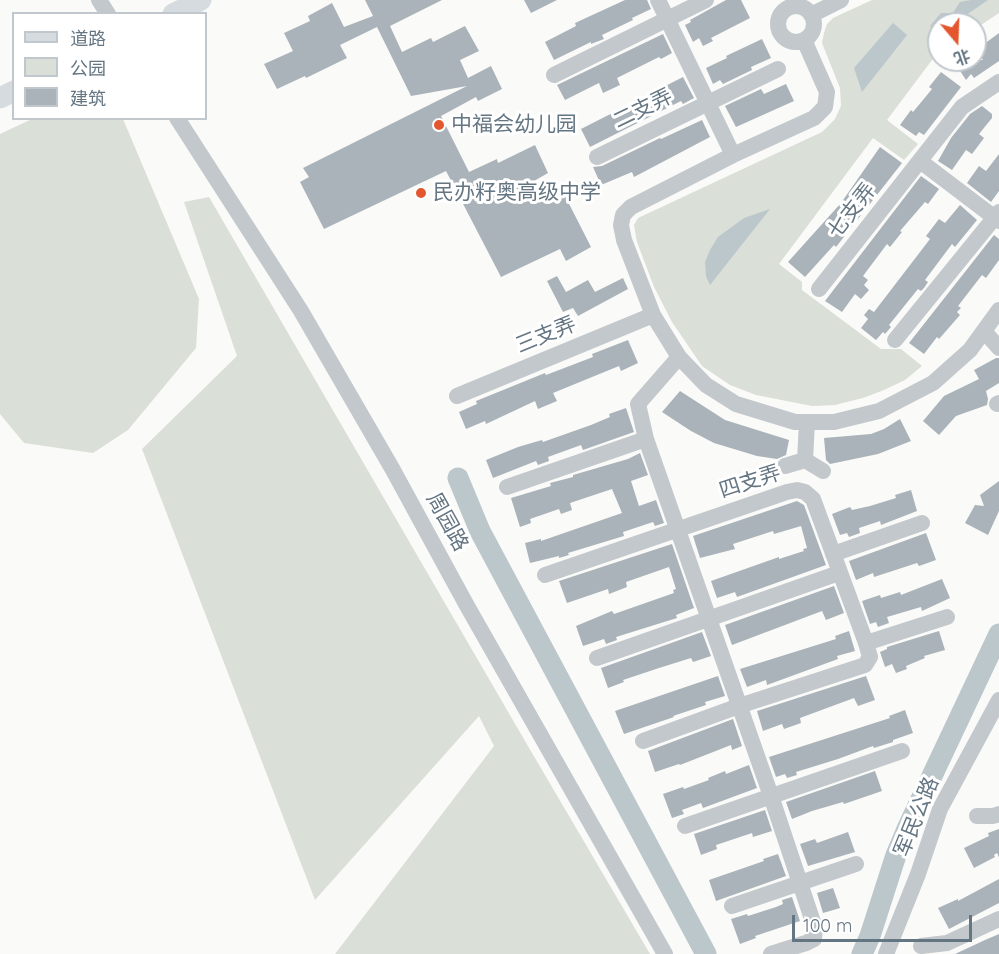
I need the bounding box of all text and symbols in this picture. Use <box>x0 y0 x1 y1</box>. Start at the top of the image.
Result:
legend <box>12 12 207 120</box>
north arrow <box>927 12 987 72</box>
text: 道路 <box>70 27 106 50</box>
text: 北 <box>951 45 973 69</box>
text: 公园 <box>70 57 106 80</box>
street label: 二支弄 <box>609 84 677 134</box>
text: 建筑 <box>70 87 106 110</box>
place label: 中福会幼儿园 <box>451 112 577 138</box>
marker: 中福会幼儿园 <box>432 118 446 132</box>
street label: 七支弄 <box>823 178 881 244</box>
place label: 民办籽奥高级中学 <box>433 180 601 206</box>
marker: 民办籽奥高级中学 <box>414 186 428 200</box>
street label: 三支弄 <box>512 312 580 358</box>
street label: 四支弄 <box>716 460 784 504</box>
street label: 周园路 <box>421 488 473 556</box>
street label: 军民公路 <box>890 773 944 861</box>
scale bar <box>795 903 975 941</box>
text: 100 m <box>803 914 852 937</box>

